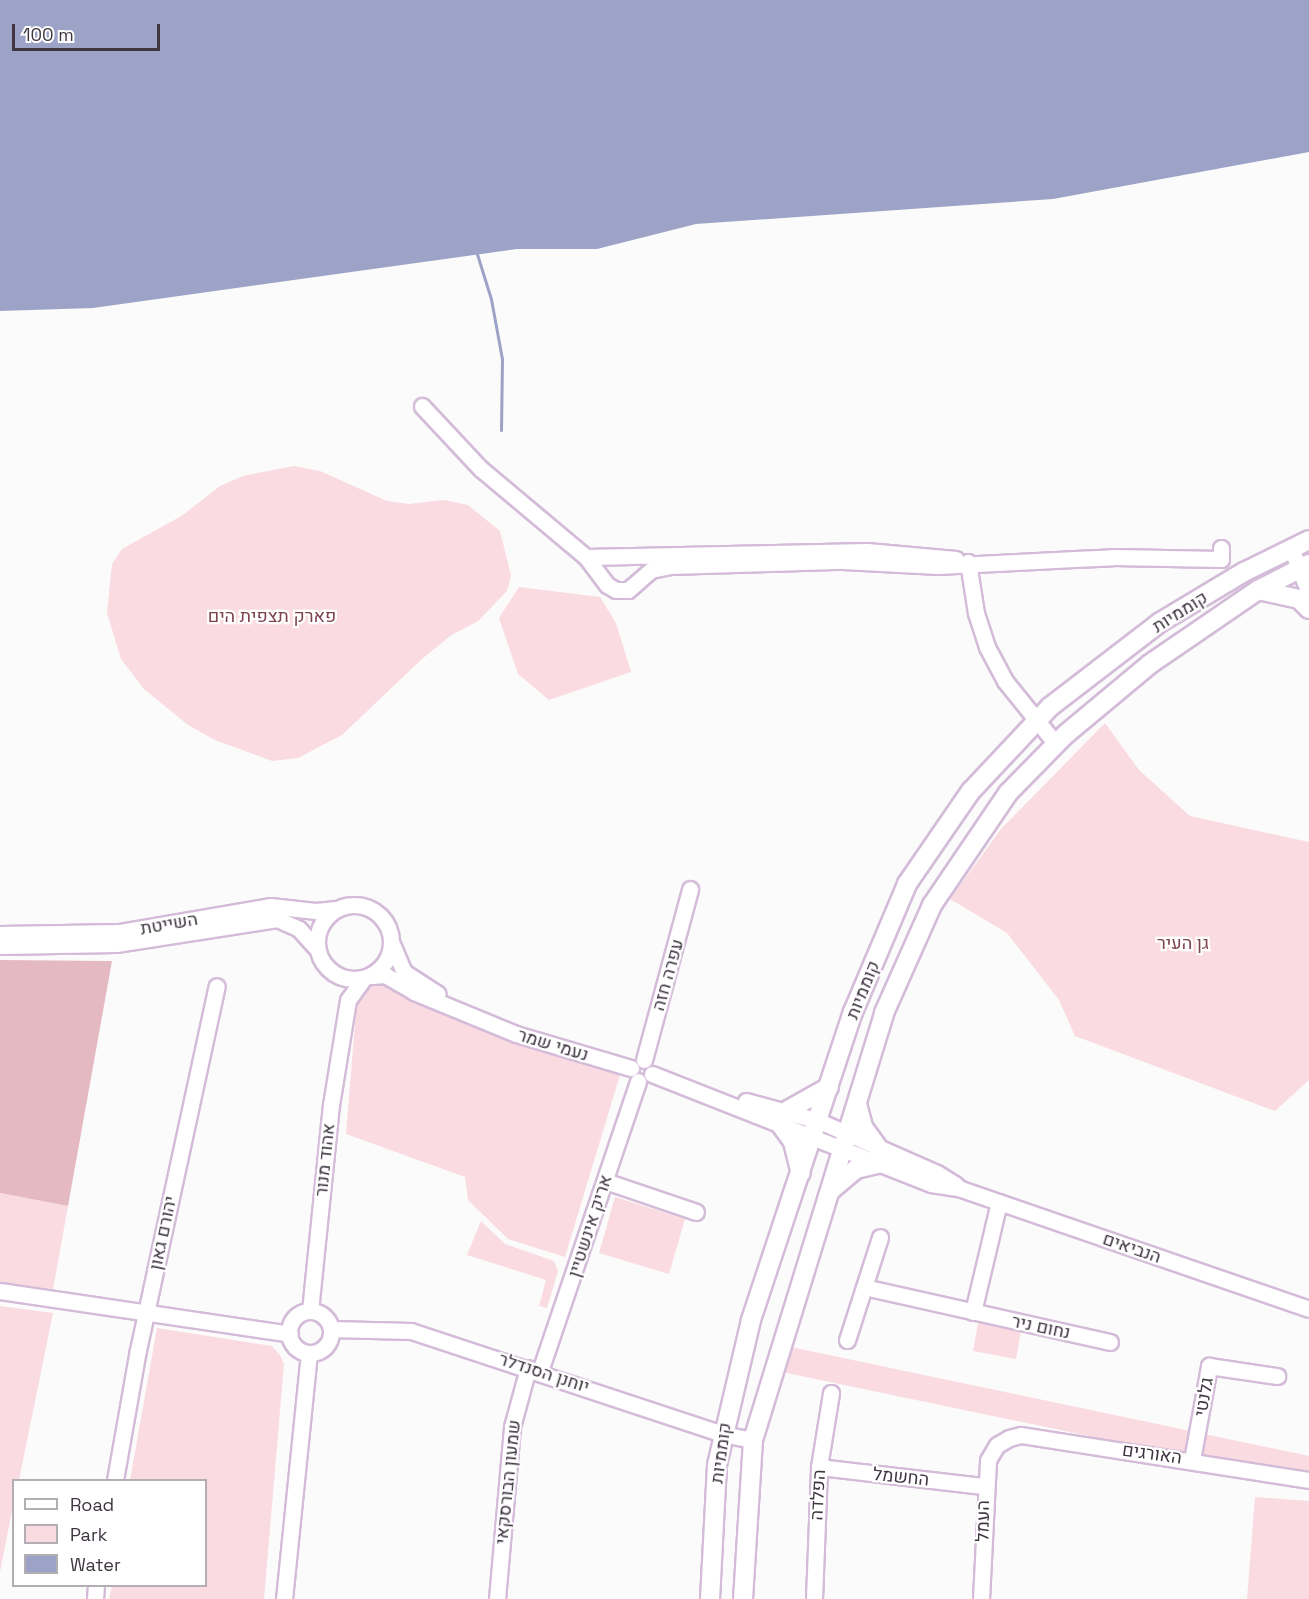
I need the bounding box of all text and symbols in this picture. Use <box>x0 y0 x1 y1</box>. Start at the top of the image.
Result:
scale bar <box>15 12 164 50</box>
text: 100 m <box>23 23 74 46</box>
street label: קוממיות <box>1148 587 1212 637</box>
park label: פארק תצפית הים <box>208 605 336 627</box>
street label: השייטת <box>139 908 199 940</box>
park label: גן העיר <box>1157 932 1209 954</box>
street label: עפרה חזה <box>647 937 689 1013</box>
street label: קוממיות <box>842 958 884 1022</box>
street label: נעמי שמר <box>515 1024 591 1066</box>
street label: אהוד מנור <box>310 1122 340 1198</box>
street label: אריק אינשטיין <box>563 1172 617 1280</box>
street label: יהורם גאון <box>145 1194 181 1272</box>
street label: הנביאים <box>1100 1228 1164 1268</box>
street label: נחום ניר <box>1010 1310 1072 1344</box>
street label: יוחנן הסנדלר <box>496 1348 592 1398</box>
street label: גלנטי <box>1190 1376 1218 1418</box>
street label: שמעון הבורסקאי <box>491 1419 525 1545</box>
street label: קוממיות <box>706 1421 736 1485</box>
street label: האורגים <box>1121 1439 1183 1469</box>
street label: החשמל <box>872 1463 930 1491</box>
street label: הפלדה <box>806 1469 830 1521</box>
legend <box>12 1479 207 1587</box>
text: Road <box>70 1493 114 1516</box>
street label: העמל <box>972 1500 994 1542</box>
text: Park <box>70 1523 107 1546</box>
text: Water <box>70 1553 121 1576</box>

